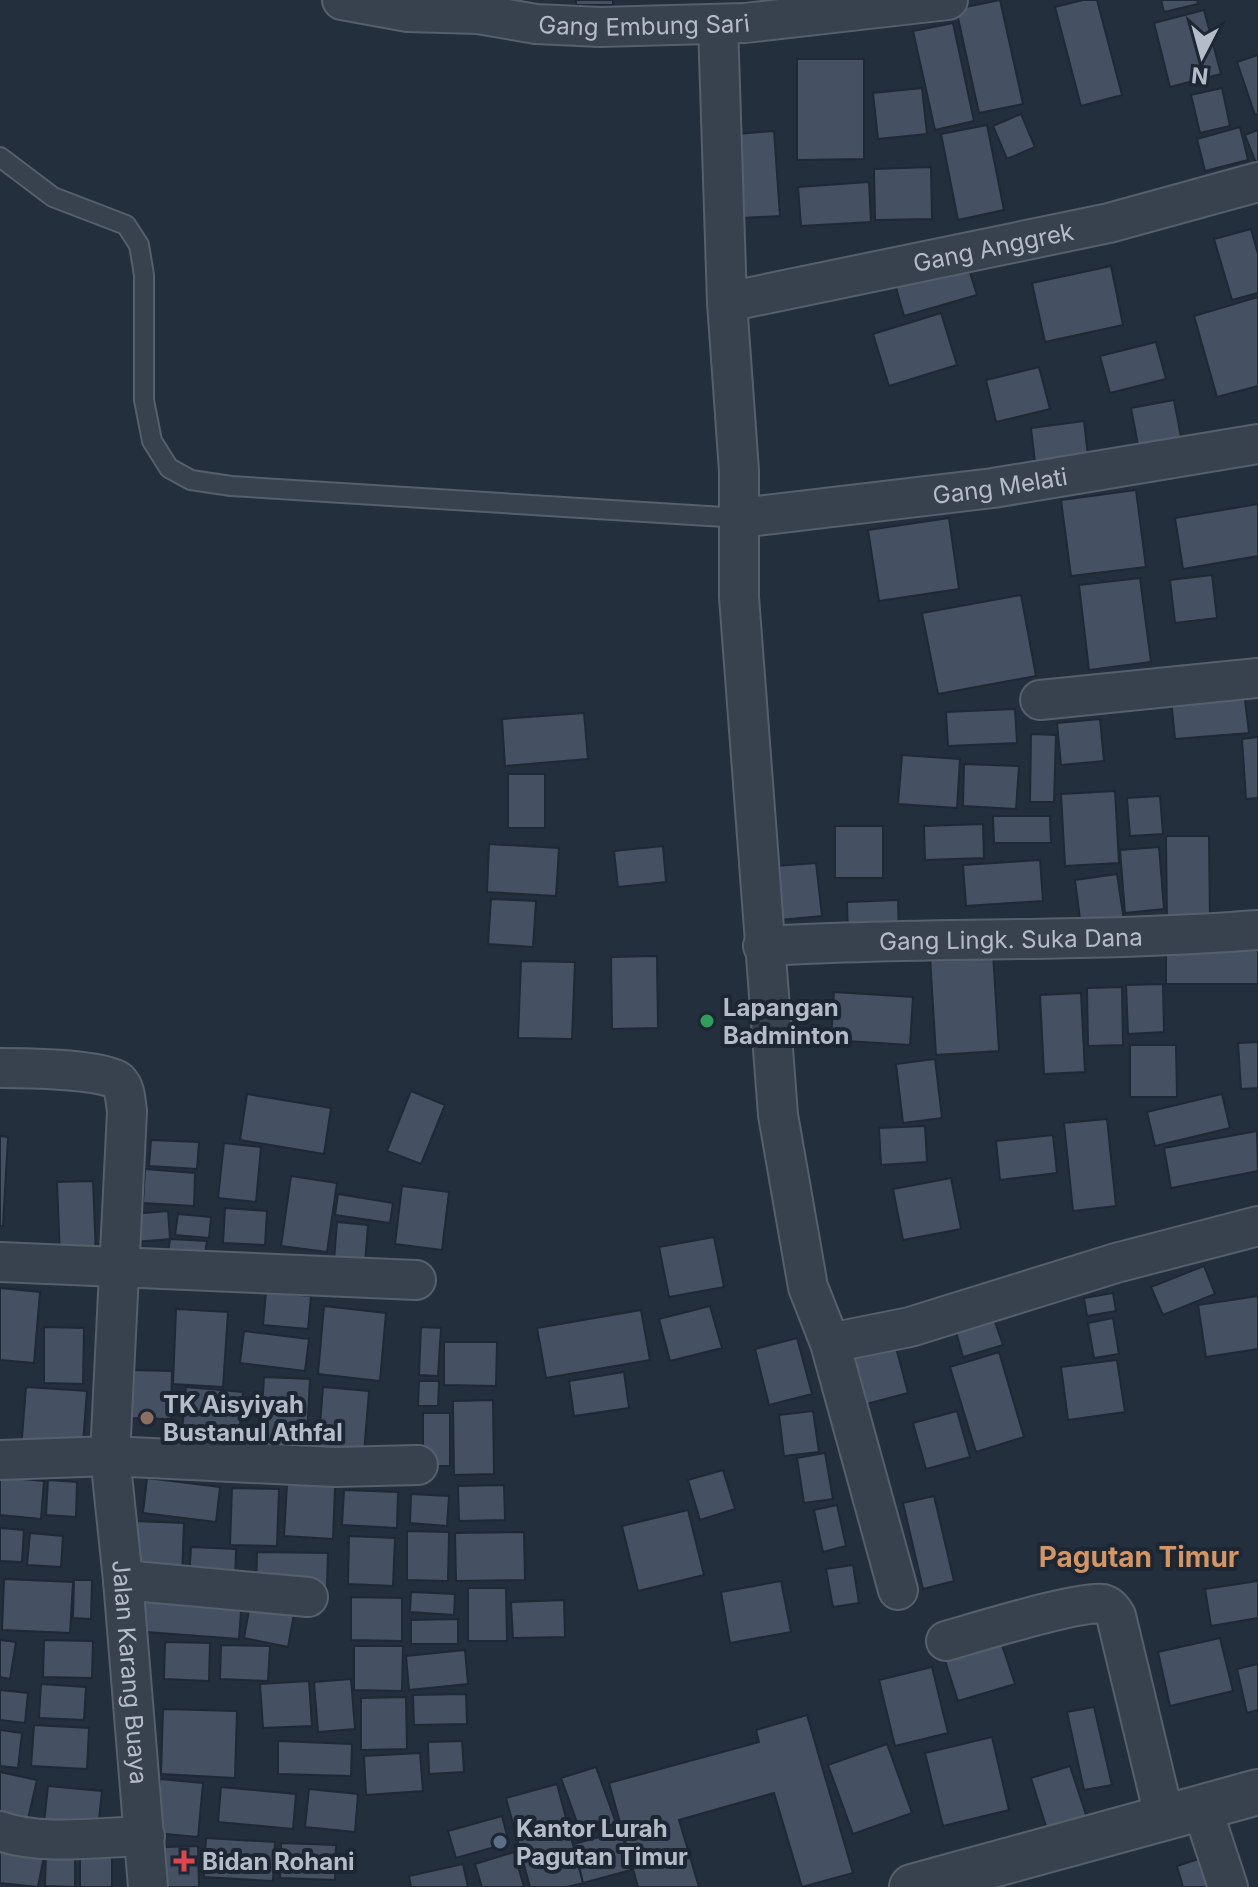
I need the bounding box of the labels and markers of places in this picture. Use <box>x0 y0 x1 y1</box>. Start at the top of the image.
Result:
place label: Lapangan Badminton <box>723 993 850 1050</box>
marker: Lapangan Badminton <box>698 1012 716 1030</box>
place label: TK Aisyiyah Bustanul Athfal <box>163 1390 343 1447</box>
marker: TK Aisyiyah Bustanul Athfal <box>138 1409 156 1427</box>
place label: Kantor Lurah Pagutan Timur <box>516 1814 688 1871</box>
marker: Kantor Lurah Pagutan Timur <box>491 1833 509 1851</box>
place label: Bidan Rohani <box>202 1847 355 1876</box>
marker: Bidan Rohani <box>173 1850 195 1872</box>

